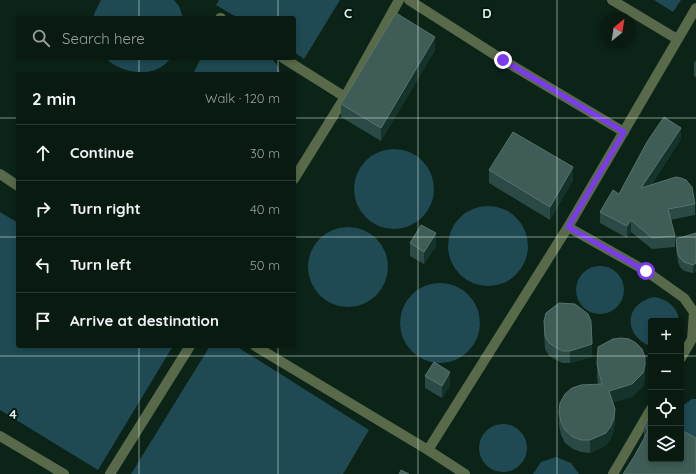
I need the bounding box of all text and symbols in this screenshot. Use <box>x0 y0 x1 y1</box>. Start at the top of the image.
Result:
text: C <box>344 5 352 21</box>
text: D <box>482 5 492 21</box>
north arrow <box>600 12 636 48</box>
search box <box>16 16 296 60</box>
icon: search <box>30 27 52 49</box>
text: Search here <box>62 29 145 48</box>
route end <box>494 51 512 69</box>
text: 2 min <box>32 88 76 109</box>
text: Walk · 120 m <box>205 90 280 106</box>
icon: ahead <box>32 142 54 164</box>
text: Continue <box>70 143 134 162</box>
text: 30 m <box>250 145 280 161</box>
icon: right <box>32 198 54 220</box>
text: Turn right <box>70 199 141 218</box>
text: 40 m <box>250 201 280 217</box>
icon: left <box>32 254 54 276</box>
text: Turn left <box>70 255 132 274</box>
text: 50 m <box>250 257 280 273</box>
route start <box>637 262 655 280</box>
icon: arrive <box>32 310 54 332</box>
text: Arrive at destination <box>70 311 219 330</box>
map controls <box>648 318 684 462</box>
button: + <box>648 318 684 354</box>
button: − <box>648 354 684 390</box>
button: locate <box>648 390 684 426</box>
text: 4 <box>9 406 17 422</box>
button: layers <box>648 426 684 462</box>

